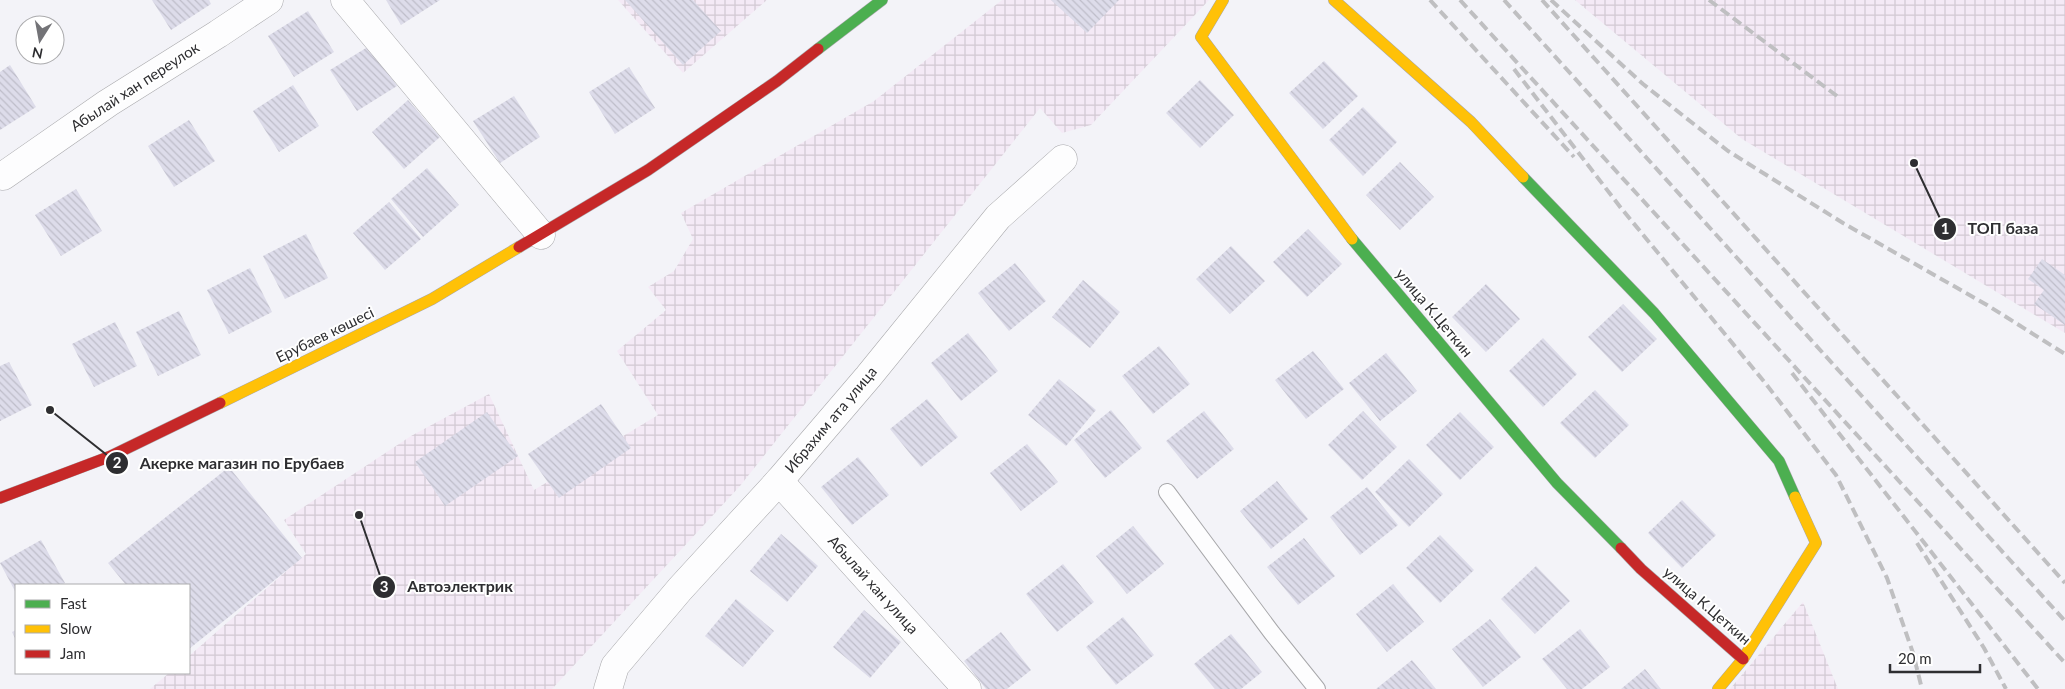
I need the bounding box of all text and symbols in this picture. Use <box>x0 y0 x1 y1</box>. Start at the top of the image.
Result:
north arrow <box>15 15 65 65</box>
street label: Абылай хан переулок <box>67 38 202 135</box>
text: N <box>31 44 44 63</box>
callout: ТОП база <box>1932 213 2048 244</box>
text: ТОП база <box>1968 218 2038 237</box>
text: 1 <box>1941 219 1949 237</box>
street label: улица К.Цеткин <box>1393 264 1477 360</box>
street label: Ерубаев көшесі <box>273 303 377 366</box>
street label: Ибрахим ата улица <box>780 362 880 476</box>
callout: Акерке магазин по Ерубаев <box>105 448 354 479</box>
text: 2 <box>113 453 122 471</box>
text: Акерке магазин по Ерубаев <box>139 453 344 472</box>
street label: Абылай хан улица <box>825 531 923 637</box>
street label: улица К.Цеткин <box>1660 562 1755 648</box>
callout: Автоэлектрик <box>372 571 523 602</box>
text: Автоэлектрик <box>406 576 513 595</box>
text: 3 <box>380 577 388 595</box>
legend <box>15 584 190 674</box>
text: Fast <box>60 594 87 612</box>
text: Slow <box>60 619 92 637</box>
scale bar <box>1890 642 1980 674</box>
text: Jam <box>60 644 86 662</box>
text: 20 m <box>1898 649 1932 667</box>

